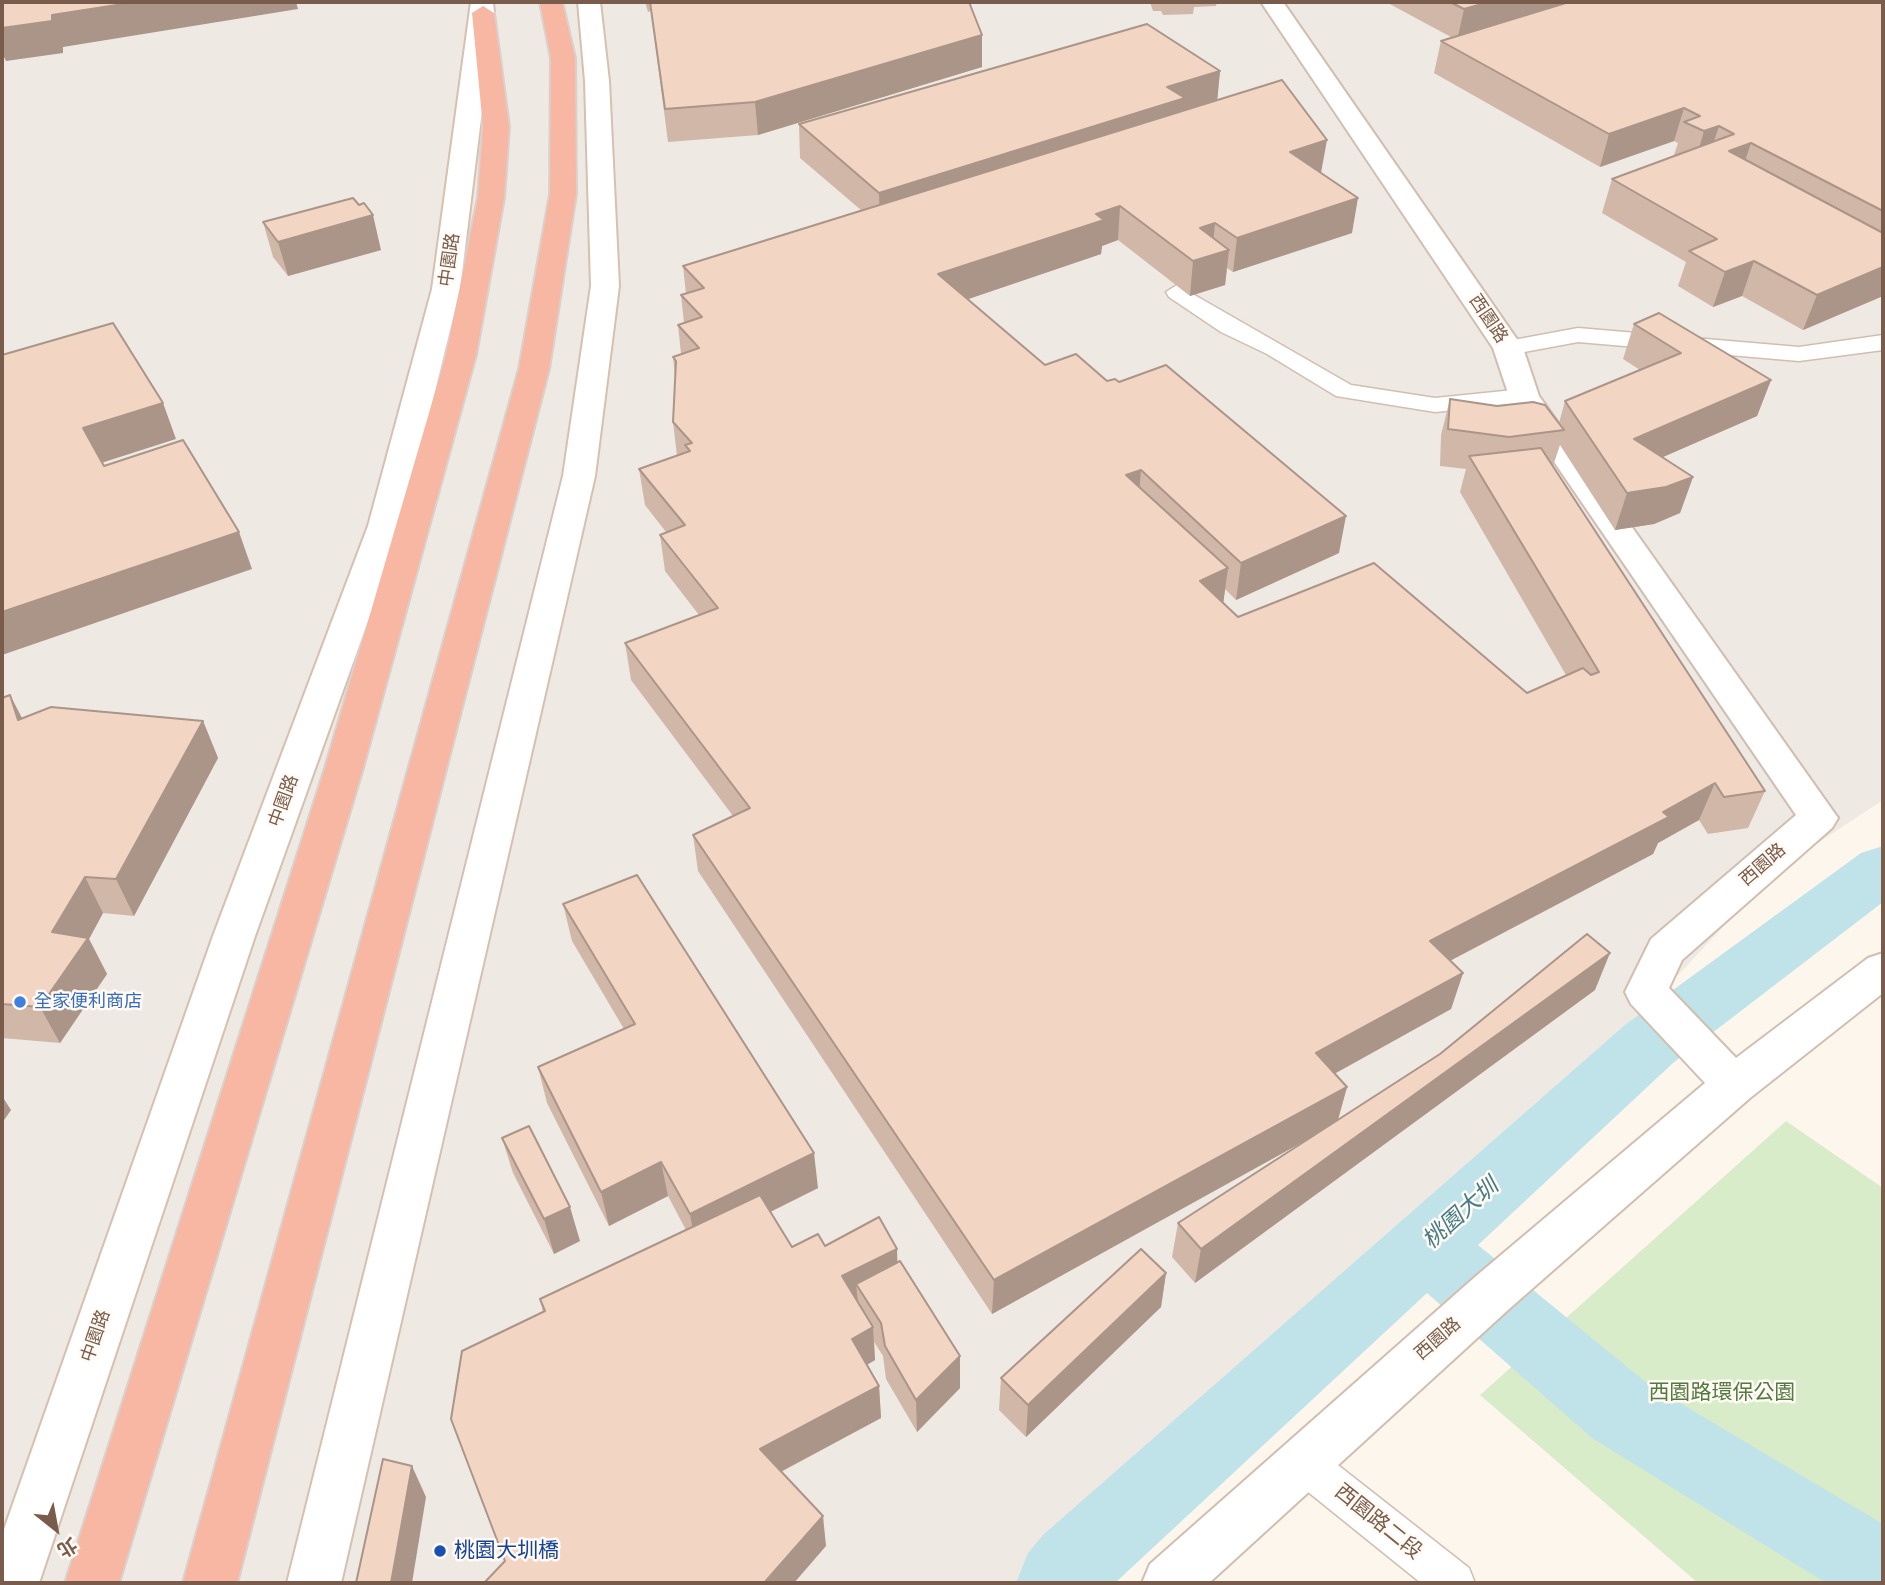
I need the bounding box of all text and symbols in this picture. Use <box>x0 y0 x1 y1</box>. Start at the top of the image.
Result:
street label: 中園路 <box>436 232 464 288</box>
street label: 西園路 <box>1464 291 1512 347</box>
street label: 中園路 <box>265 772 303 830</box>
street label: 西園路 <box>1736 839 1790 891</box>
place label: 全家便利商店 <box>34 991 142 1013</box>
marker: 全家便利商店 <box>12 994 28 1010</box>
water label: 桃園大圳 <box>1418 1173 1504 1255</box>
street label: 中園路 <box>77 1307 115 1365</box>
street label: 西園路 <box>1411 1313 1465 1365</box>
park label: 西園路環保公園 <box>1649 1380 1795 1406</box>
street label: 西園路二段 <box>1329 1479 1427 1565</box>
north arrow <box>21 1494 91 1564</box>
text: 北 <box>53 1533 81 1562</box>
place label: 桃園大圳橋 <box>454 1538 559 1564</box>
marker: 桃園大圳橋 <box>432 1543 448 1559</box>

